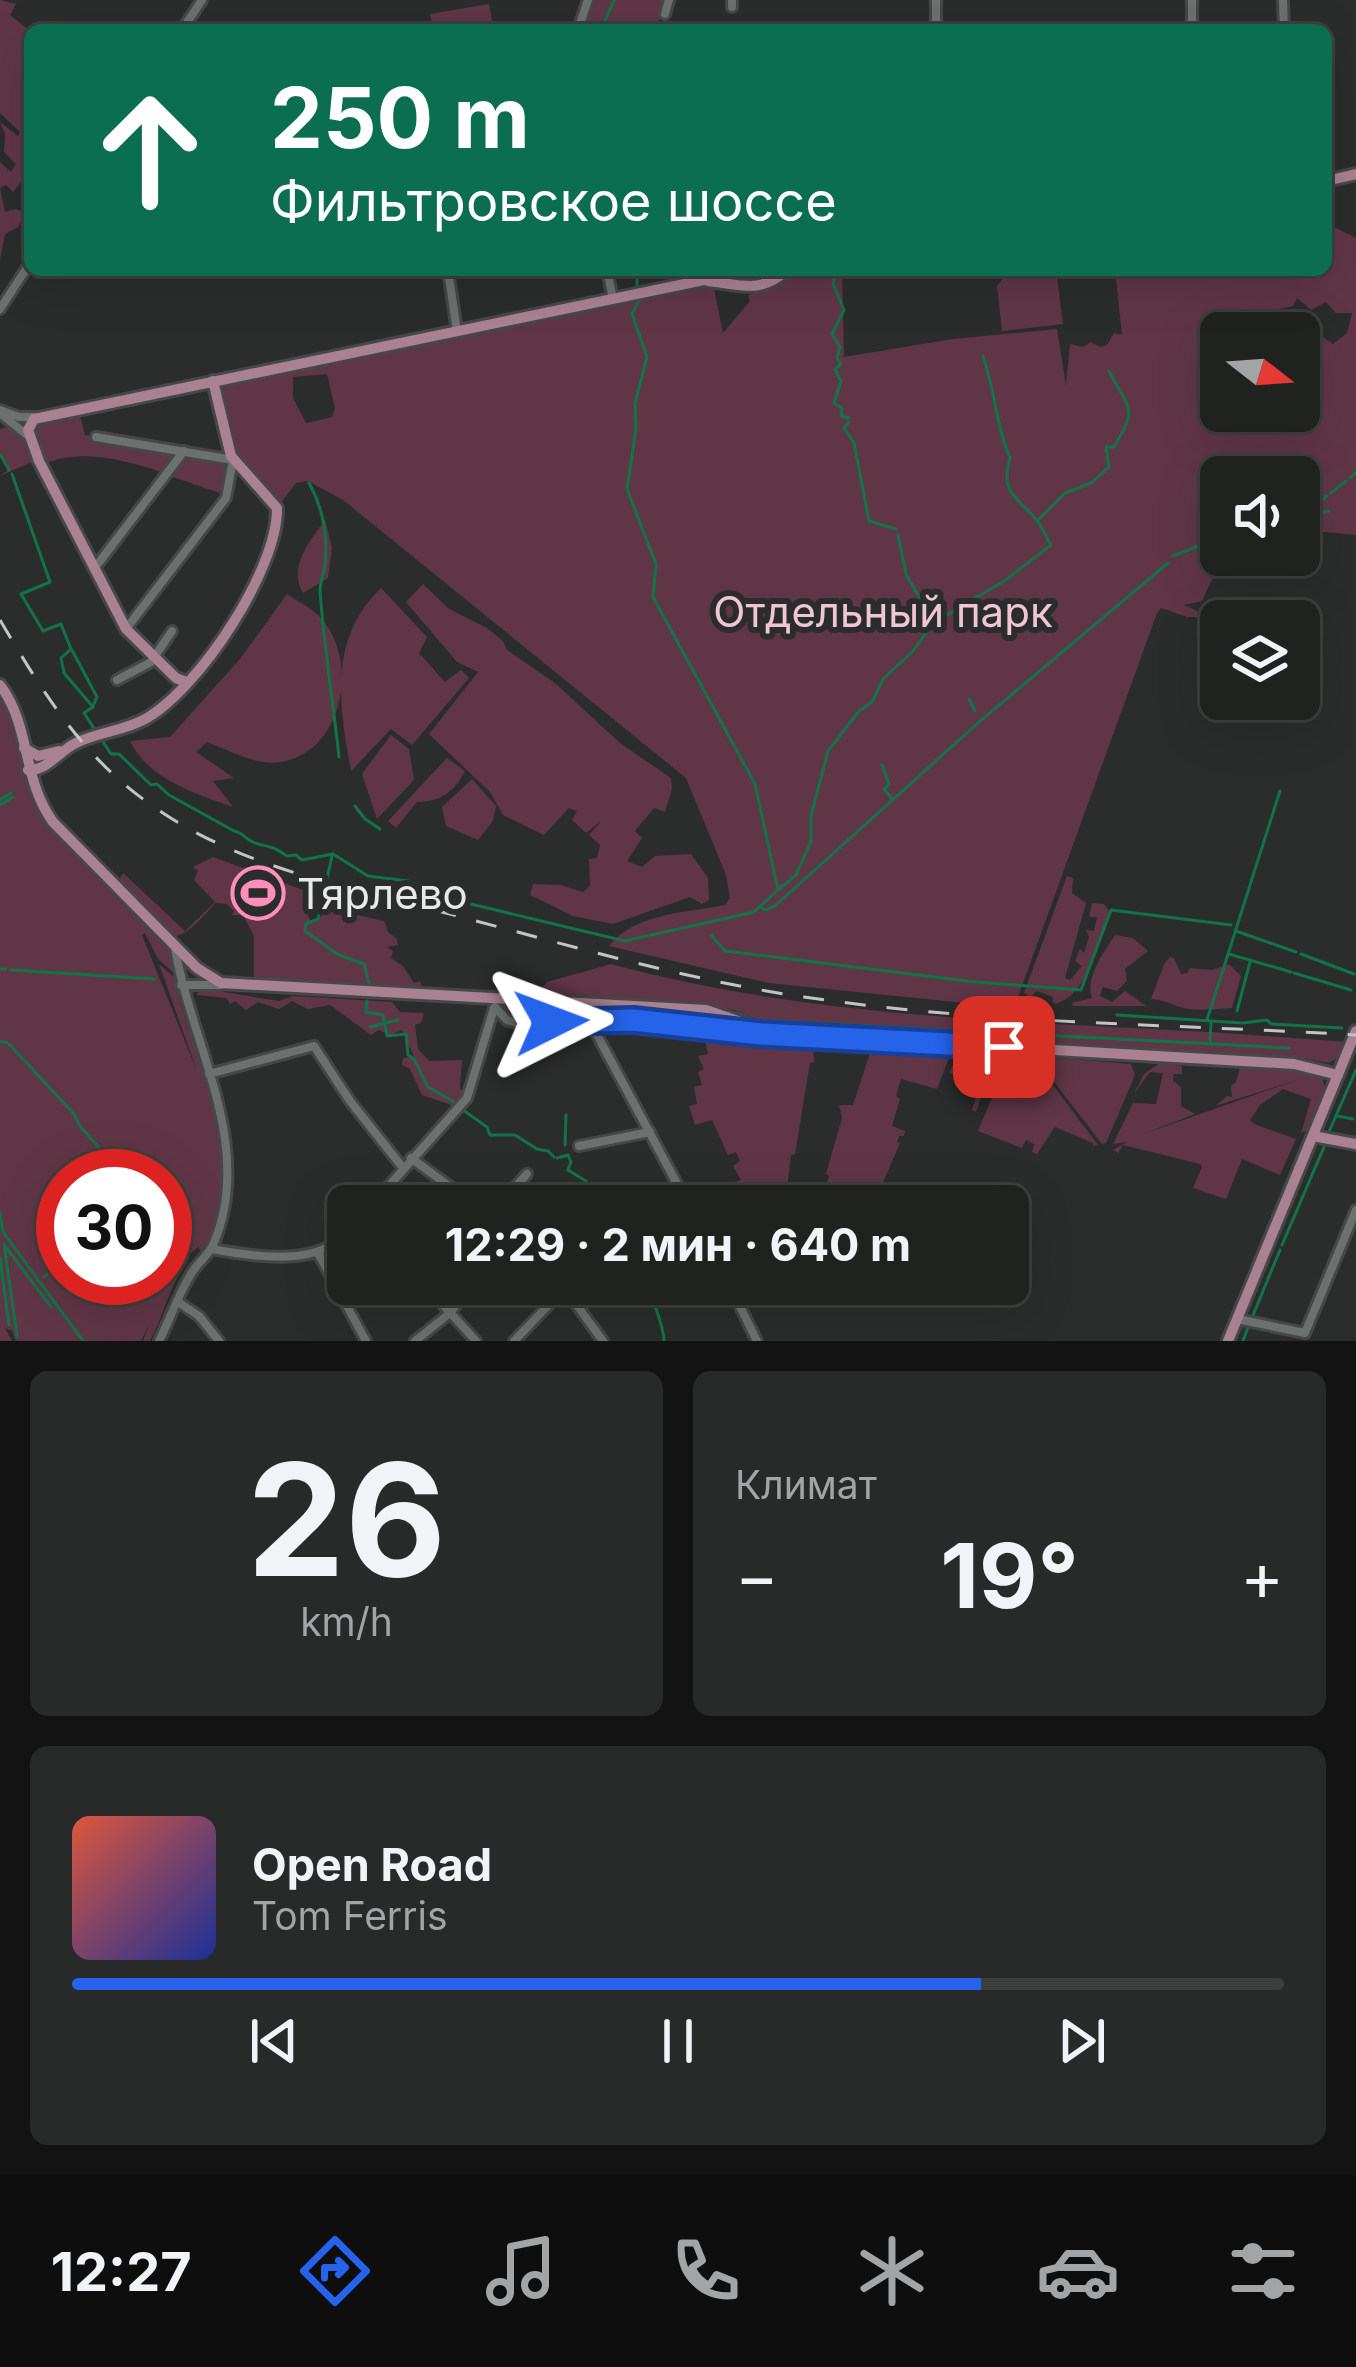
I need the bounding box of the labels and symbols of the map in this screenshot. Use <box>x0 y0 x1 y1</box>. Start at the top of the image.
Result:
north arrow <box>1200 312 1320 432</box>
park label: Отдельный парк <box>713 586 1053 637</box>
sports icon: Тярлево <box>230 865 286 921</box>
place label: Тярлево <box>297 868 468 919</box>
position arrow <box>488 959 614 1085</box>
pin <box>953 996 1055 1098</box>
speed limit sign: 30 <box>36 1149 192 1305</box>

